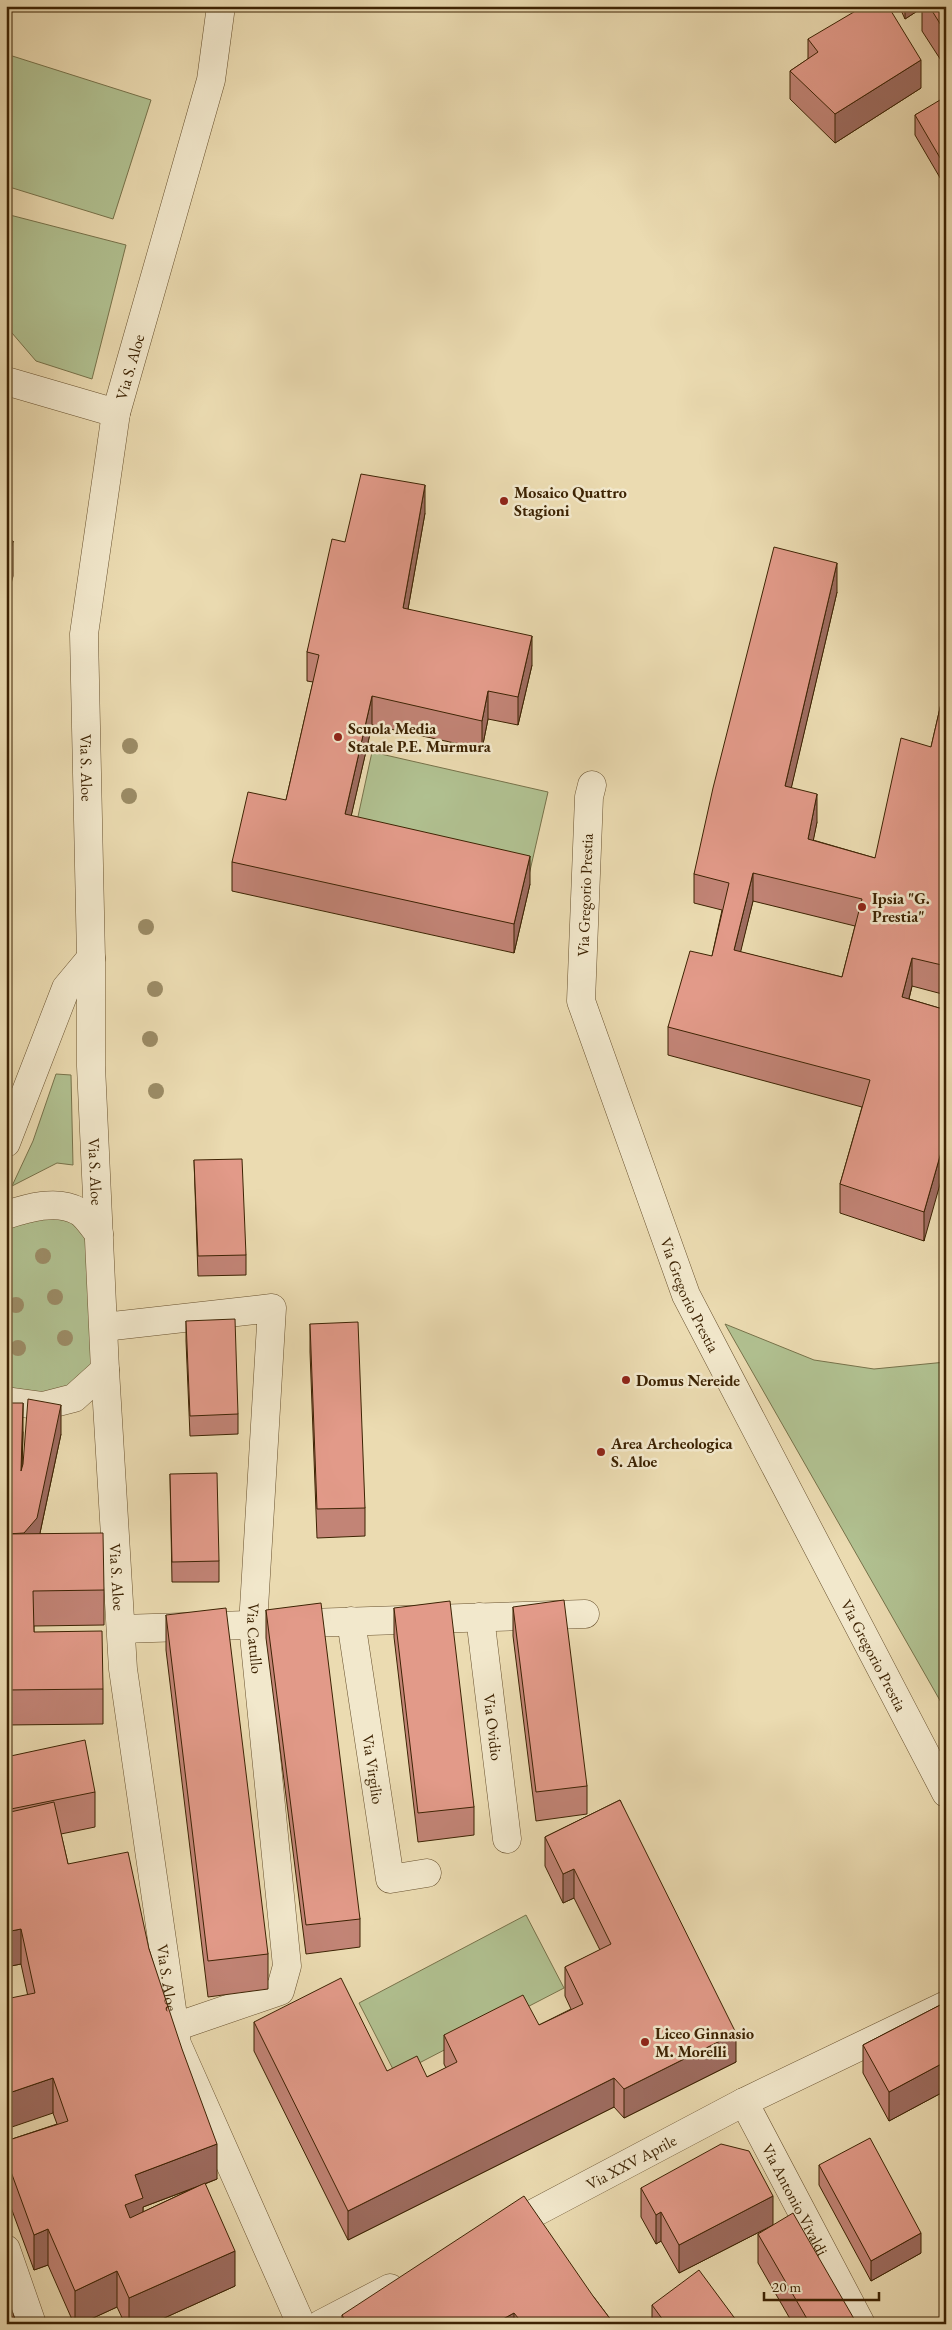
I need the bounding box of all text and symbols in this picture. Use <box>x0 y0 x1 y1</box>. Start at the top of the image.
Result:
street label: Via S. Aloe <box>111 332 149 402</box>
place label: Mosaico Quattro Stagioni <box>514 482 627 521</box>
marker: Mosaico Quattro Stagioni <box>498 495 510 507</box>
place label: Scuola Media Statale P.E. Murmura <box>348 718 492 757</box>
marker: Scuola Media Statale P.E. Murmura <box>332 731 344 743</box>
street label: Via S. Aloe <box>76 734 98 802</box>
street label: Via Gregorio Prestia <box>572 832 598 957</box>
place label: Ipsia "G. Prestia" <box>872 888 930 927</box>
marker: Ipsia "G. Prestia" <box>856 901 868 913</box>
street label: Via S. Aloe <box>84 1137 108 1206</box>
street label: Via Gregorio Prestia <box>656 1235 725 1356</box>
place label: Domus Nereide <box>636 1370 740 1391</box>
marker: Domus Nereide <box>620 1374 632 1386</box>
place label: Area Archeologica S. Aloe <box>610 1433 734 1472</box>
marker: Area Archeologica S. Aloe <box>595 1446 607 1458</box>
street label: Via S. Aloe <box>105 1543 130 1611</box>
street label: Via Gregorio Prestia <box>836 1596 912 1715</box>
street label: Via Catullo <box>242 1602 268 1675</box>
street label: Via Ovidio <box>479 1693 508 1762</box>
street label: Via Virgilio <box>358 1733 389 1806</box>
street label: Via S. Aloe <box>152 1943 183 2012</box>
place label: Liceo Ginnasio M. Morelli <box>655 2023 754 2062</box>
marker: Liceo Ginnasio M. Morelli <box>639 2036 651 2048</box>
street label: Via XXV Aprile <box>582 2129 680 2194</box>
street label: Via Antonio Vivaldi <box>757 2140 833 2259</box>
scale bar <box>764 2270 880 2302</box>
text: 20 m <box>772 2277 801 2296</box>

